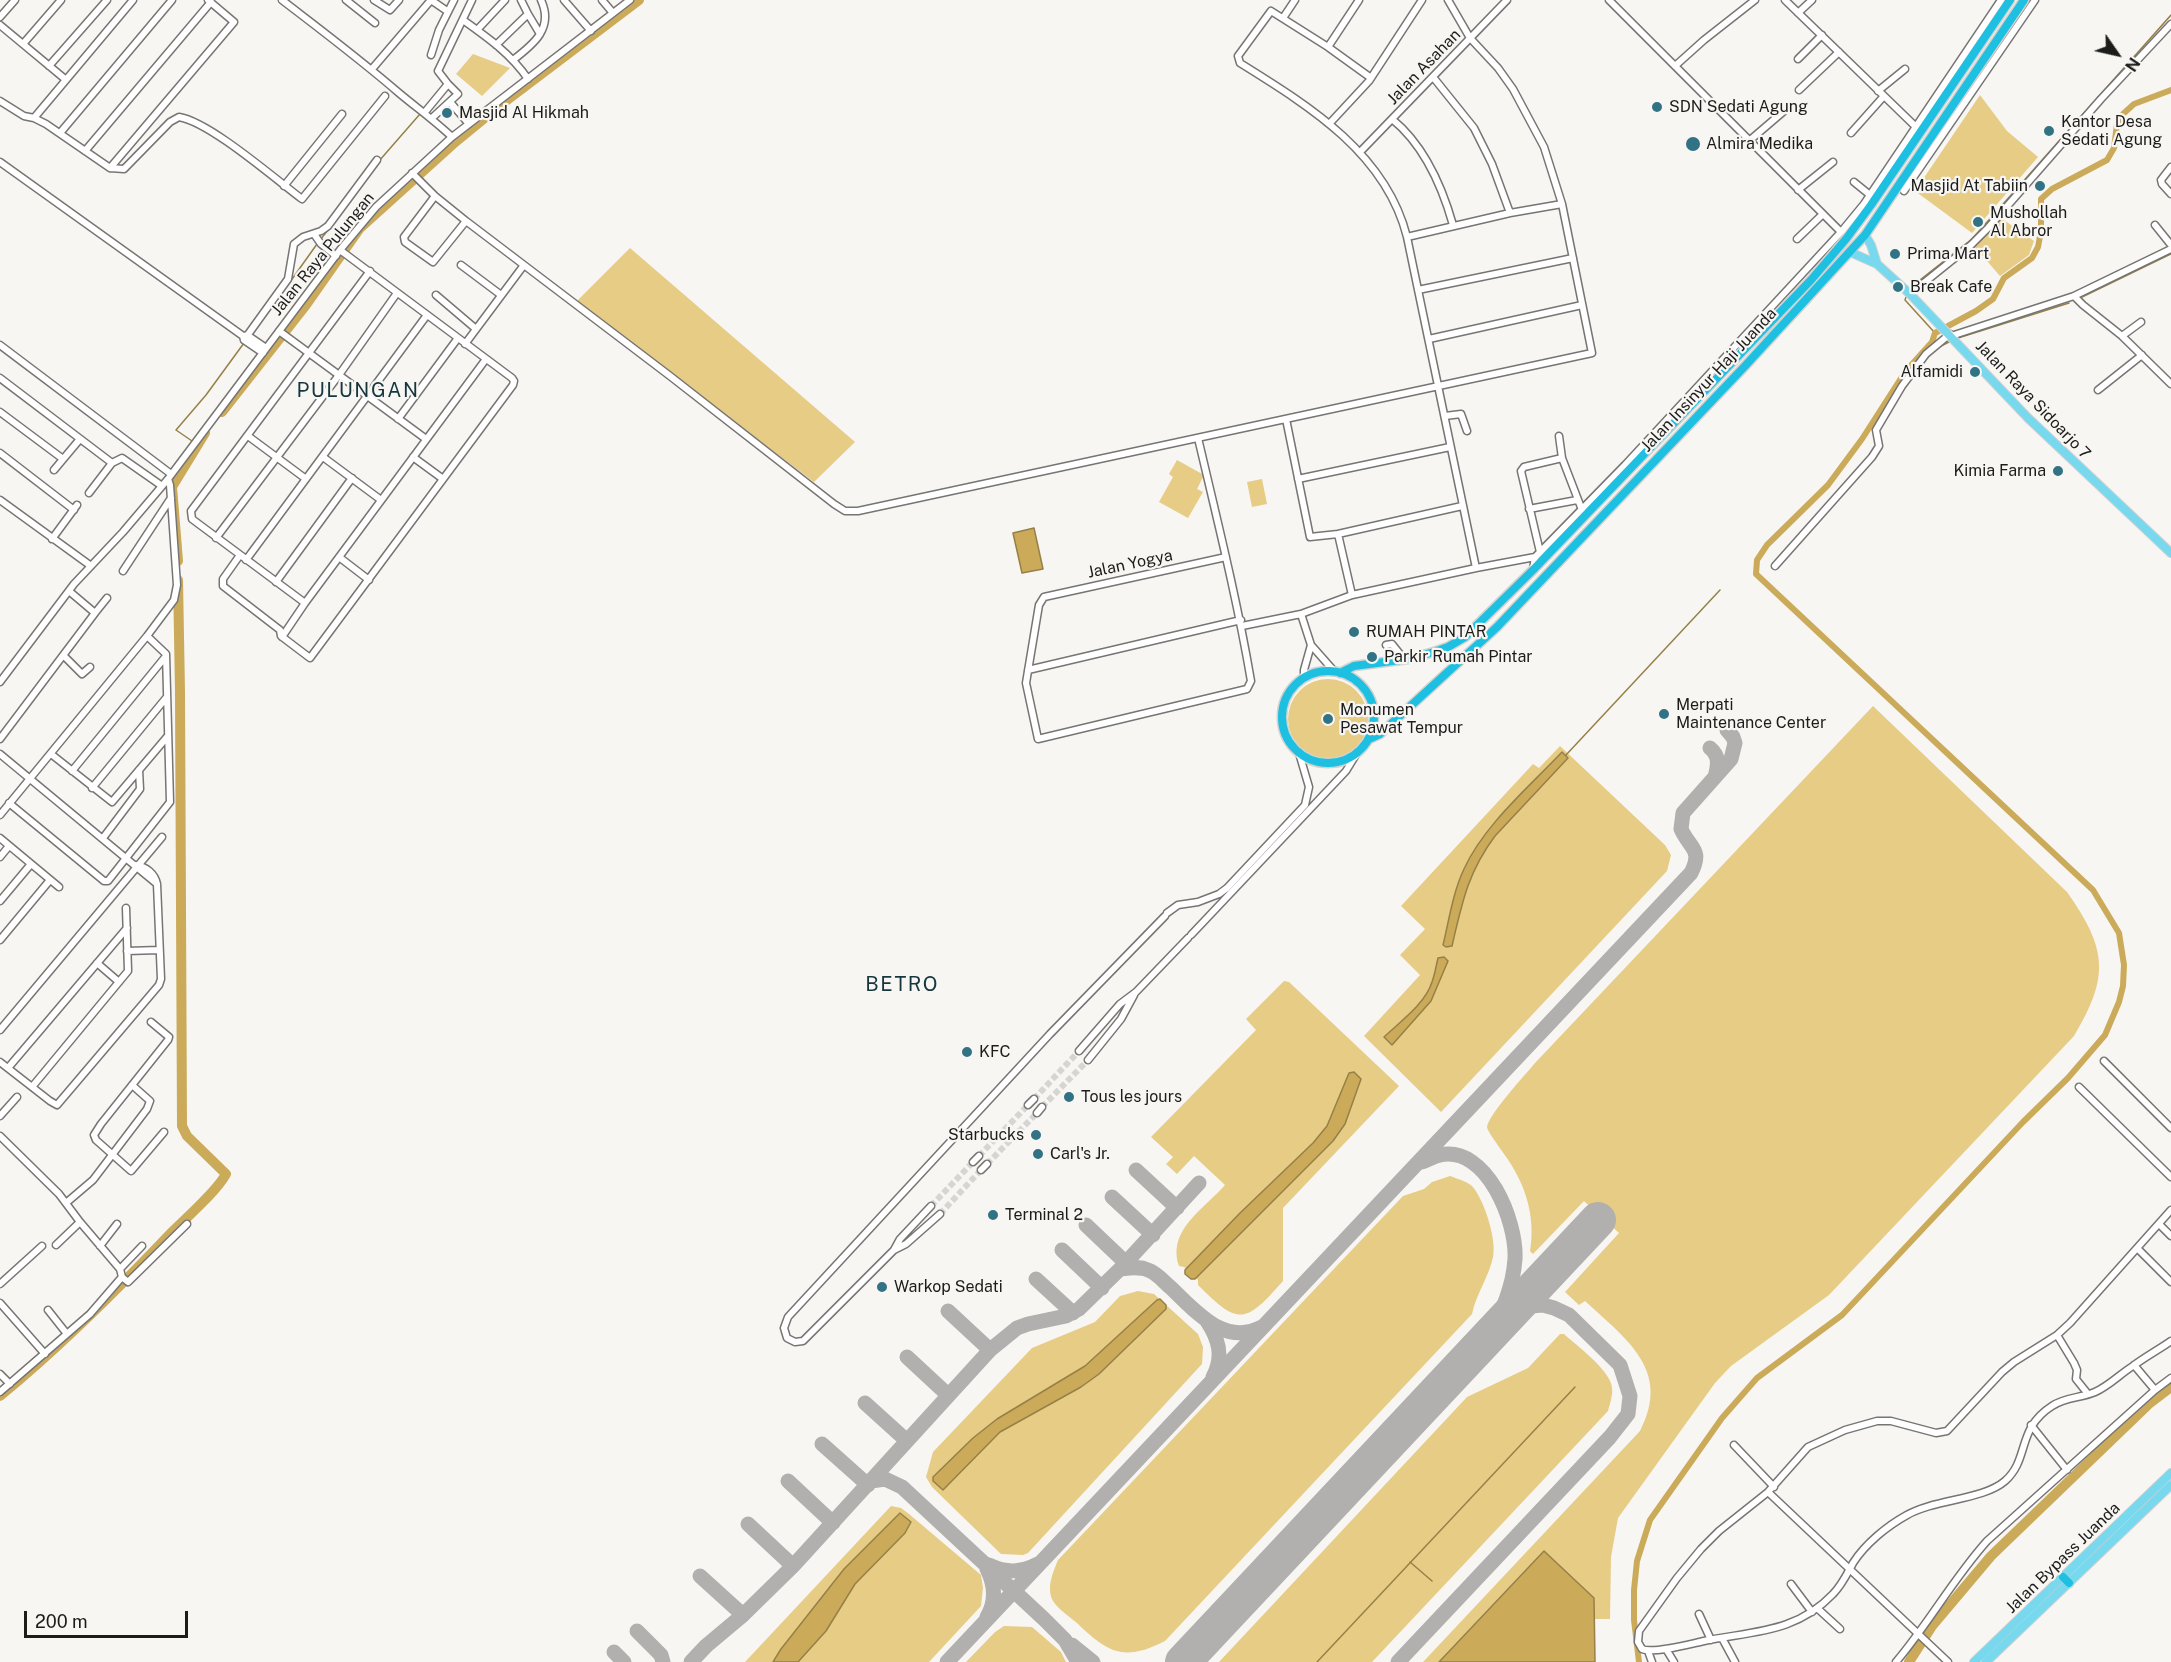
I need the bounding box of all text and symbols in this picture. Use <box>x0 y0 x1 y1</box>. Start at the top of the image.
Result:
north arrow <box>2087 24 2147 84</box>
street label: Jalan Asahan <box>1383 25 1465 109</box>
text: N <box>2121 54 2144 75</box>
place label: SDN Sedati Agung <box>1669 97 1808 117</box>
marker: SDN Sedati Agung <box>1650 100 1664 114</box>
place label: Masjid Al Hikmah <box>459 103 589 123</box>
marker: Masjid Al Hikmah <box>440 106 454 120</box>
place label: Kantor Desa Sedati Agung <box>2061 112 2162 150</box>
marker: Kantor Desa Sedati Agung <box>2042 124 2056 138</box>
place label: Almira Medika <box>1706 134 1813 154</box>
marker: Almira Medika <box>1684 135 1702 153</box>
place label: Masjid At Tabiin <box>1910 176 2028 196</box>
marker: Masjid At Tabiin <box>2033 179 2047 193</box>
street label: Jalan Raya Pulungan <box>267 189 379 319</box>
place label: Mushollah Al Abror <box>1990 203 2067 241</box>
marker: Mushollah Al Abror <box>1971 215 1985 229</box>
place label: Prima Mart <box>1907 244 1989 264</box>
marker: Prima Mart <box>1888 247 1902 261</box>
place label: Break Cafe <box>1910 277 1992 297</box>
marker: Break Cafe <box>1891 280 1905 294</box>
street label: Jalan Insinyur Haji Juanda <box>1637 304 1781 456</box>
street label: Jalan Raya Sidoarjo 7 <box>1972 337 2094 463</box>
place label: Alfamidi <box>1901 362 1963 382</box>
marker: Alfamidi <box>1968 365 1982 379</box>
district label: PULUNGAN <box>297 379 419 403</box>
place label: Kimia Farma <box>1953 461 2046 481</box>
marker: Kimia Farma <box>2051 464 2065 478</box>
street label: Jalan Yogya <box>1086 546 1174 582</box>
place label: RUMAH PINTAR <box>1366 622 1486 642</box>
marker: RUMAH PINTAR <box>1347 625 1361 639</box>
place label: Parkir Rumah Pintar <box>1384 647 1533 667</box>
marker: Parkir Rumah Pintar <box>1365 650 1379 664</box>
place label: Merpati Maintenance Center <box>1676 695 1826 733</box>
place label: Monumen Pesawat Tempur <box>1340 700 1463 738</box>
marker: Merpati Maintenance Center <box>1657 707 1671 721</box>
marker: Monumen Pesawat Tempur <box>1321 712 1335 726</box>
district label: BETRO <box>865 973 939 997</box>
place label: KFC <box>979 1042 1010 1062</box>
marker: KFC <box>960 1045 974 1059</box>
place label: Tous les jours <box>1081 1087 1182 1107</box>
marker: Tous les jours <box>1062 1090 1076 1104</box>
place label: Starbucks <box>948 1125 1024 1145</box>
marker: Starbucks <box>1029 1128 1043 1142</box>
place label: Carl's Jr. <box>1050 1144 1110 1164</box>
marker: Carl's Jr. <box>1031 1147 1045 1161</box>
place label: Terminal 2 <box>1005 1205 1083 1225</box>
marker: Terminal 2 <box>986 1208 1000 1222</box>
place label: Warkop Sedati <box>894 1277 1003 1297</box>
marker: Warkop Sedati <box>875 1280 889 1294</box>
street label: Jalan Bypass Juanda <box>2002 1499 2124 1617</box>
scale bar <box>27 1599 190 1637</box>
text: 200 m <box>35 1611 88 1632</box>

